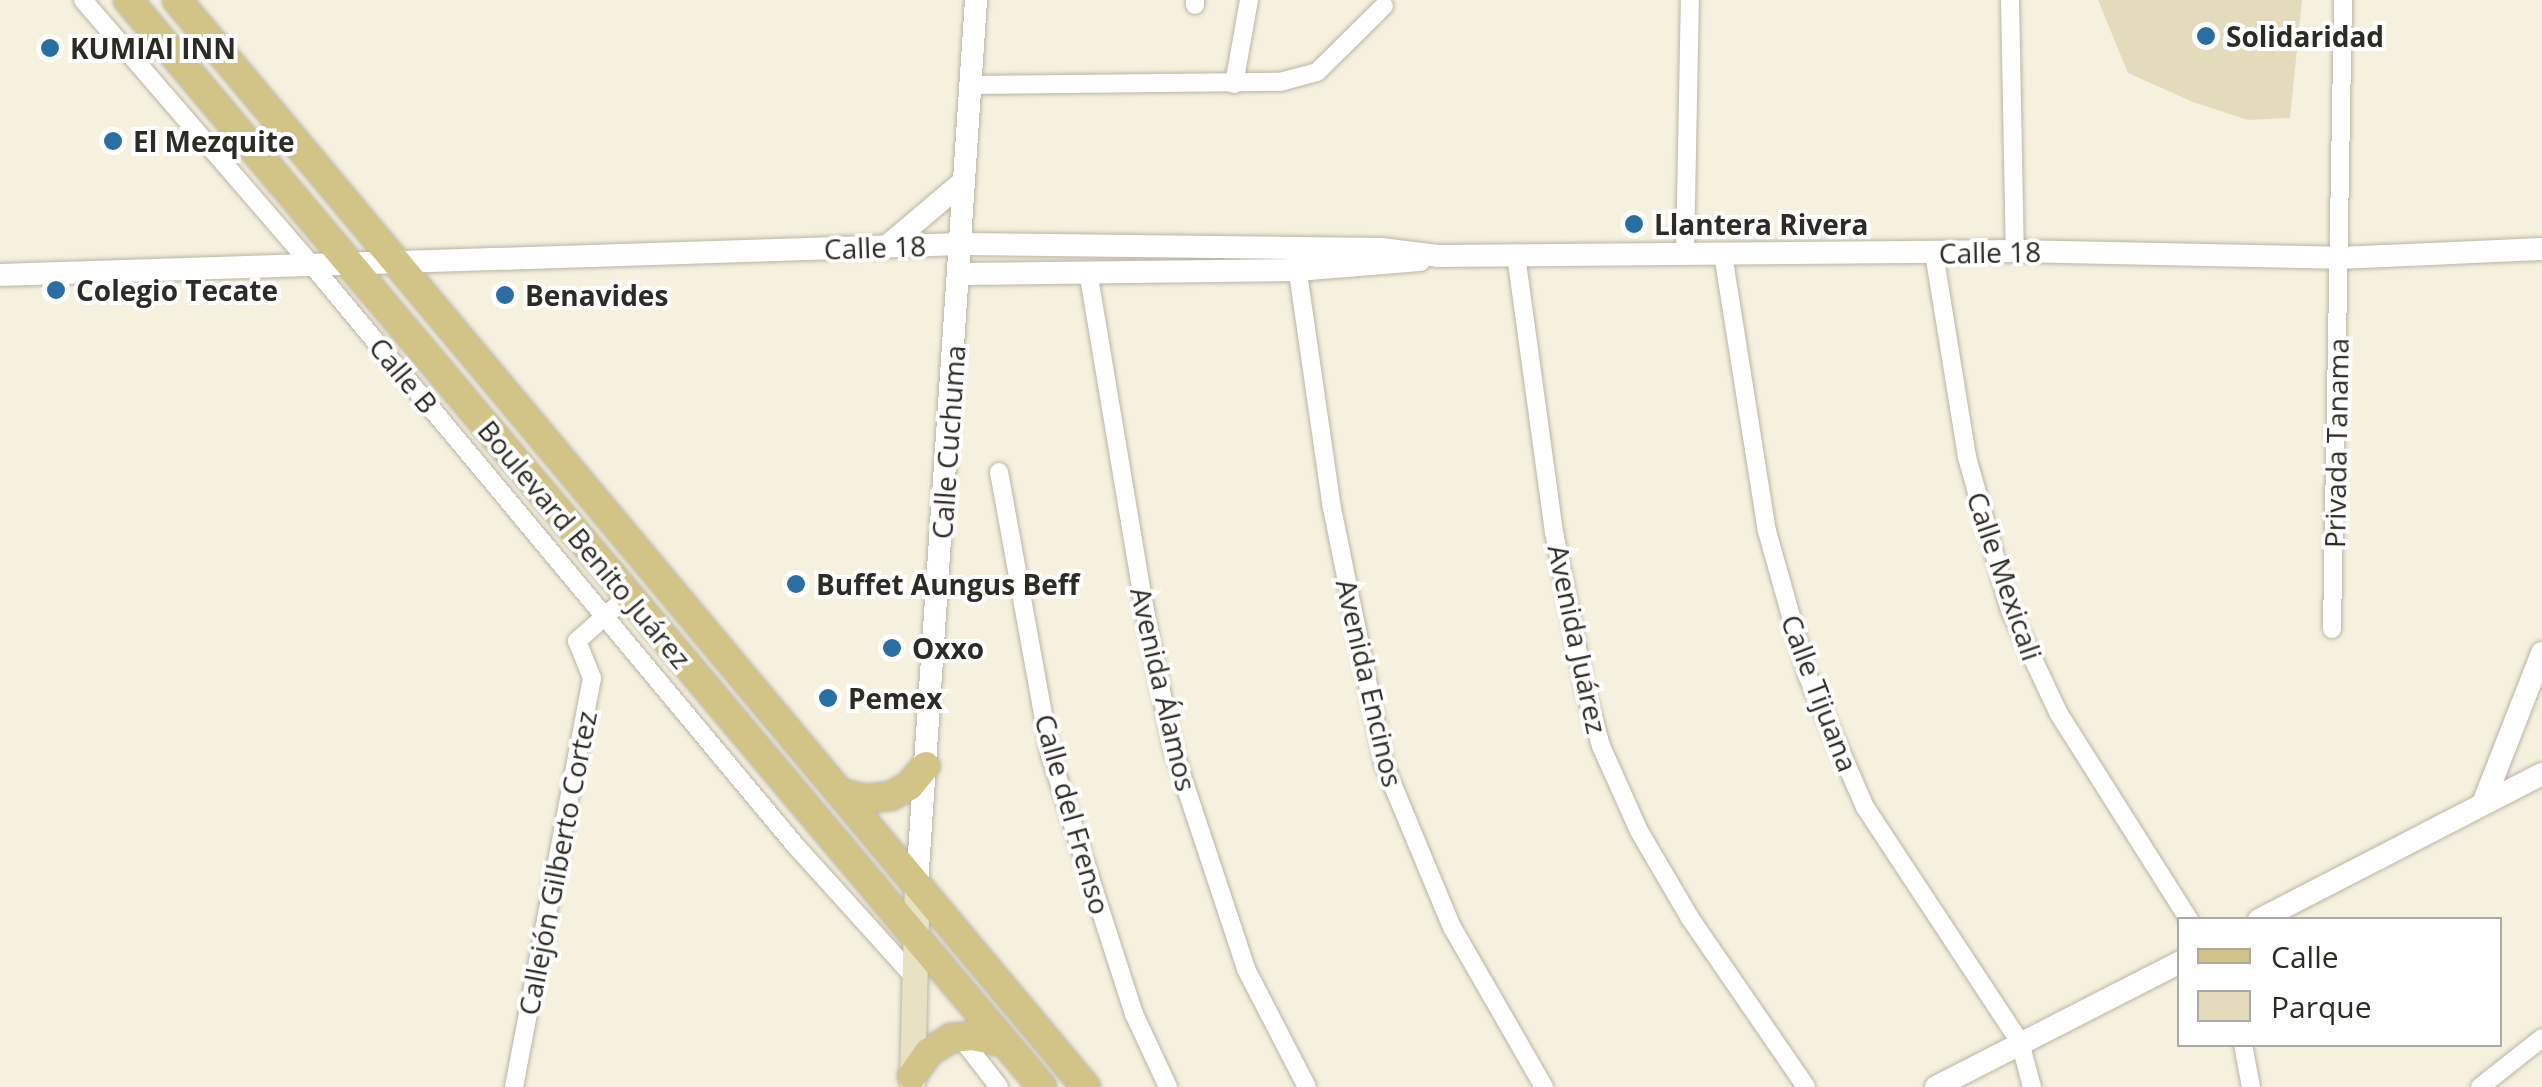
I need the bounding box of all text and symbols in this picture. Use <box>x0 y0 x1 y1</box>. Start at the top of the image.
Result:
place label: Solidaridad <box>2226 19 2384 53</box>
marker: Solidaridad <box>2195 25 2217 47</box>
place label: KUMIAI INN <box>70 31 236 65</box>
marker: KUMIAI INN <box>39 37 61 59</box>
place label: El Mezquite <box>133 124 294 158</box>
marker: El Mezquite <box>102 130 124 152</box>
place label: Llantera Rivera <box>1654 207 1868 241</box>
marker: Llantera Rivera <box>1623 213 1645 235</box>
street label: Calle 18 <box>823 228 927 266</box>
street label: Calle 18 <box>1939 234 2041 270</box>
place label: Colegio Tecate <box>76 273 278 307</box>
place label: Benavides <box>525 278 668 312</box>
marker: Colegio Tecate <box>45 279 67 301</box>
marker: Benavides <box>494 284 516 306</box>
street label: Calle B <box>363 330 445 420</box>
street label: Privada Tanama <box>2317 338 2355 548</box>
street label: Calle Cuchuma <box>924 344 972 540</box>
street label: Boulevard Benito Juárez <box>472 413 698 675</box>
street label: Calle Mexicali <box>1960 487 2050 665</box>
street label: Avenida Juárez <box>1542 542 1614 736</box>
place label: Buffet Aungus Beff <box>816 567 1079 601</box>
marker: Buffet Aungus Beff <box>785 573 807 595</box>
street label: Avenida Encinos <box>1330 576 1410 790</box>
street label: Avenida Álamos <box>1124 584 1204 794</box>
street label: Calle Tijuana <box>1775 610 1865 776</box>
place label: Oxxo <box>912 631 984 665</box>
marker: Oxxo <box>881 637 903 659</box>
place label: Pemex <box>848 681 942 715</box>
marker: Pemex <box>817 687 839 709</box>
street label: Callejón Gilberto Cortez <box>511 708 603 1018</box>
street label: Calle del Frenso <box>1028 710 1118 918</box>
legend <box>2177 917 2502 1047</box>
text: Calle <box>2271 936 2339 977</box>
text: Parque <box>2271 986 2372 1027</box>

